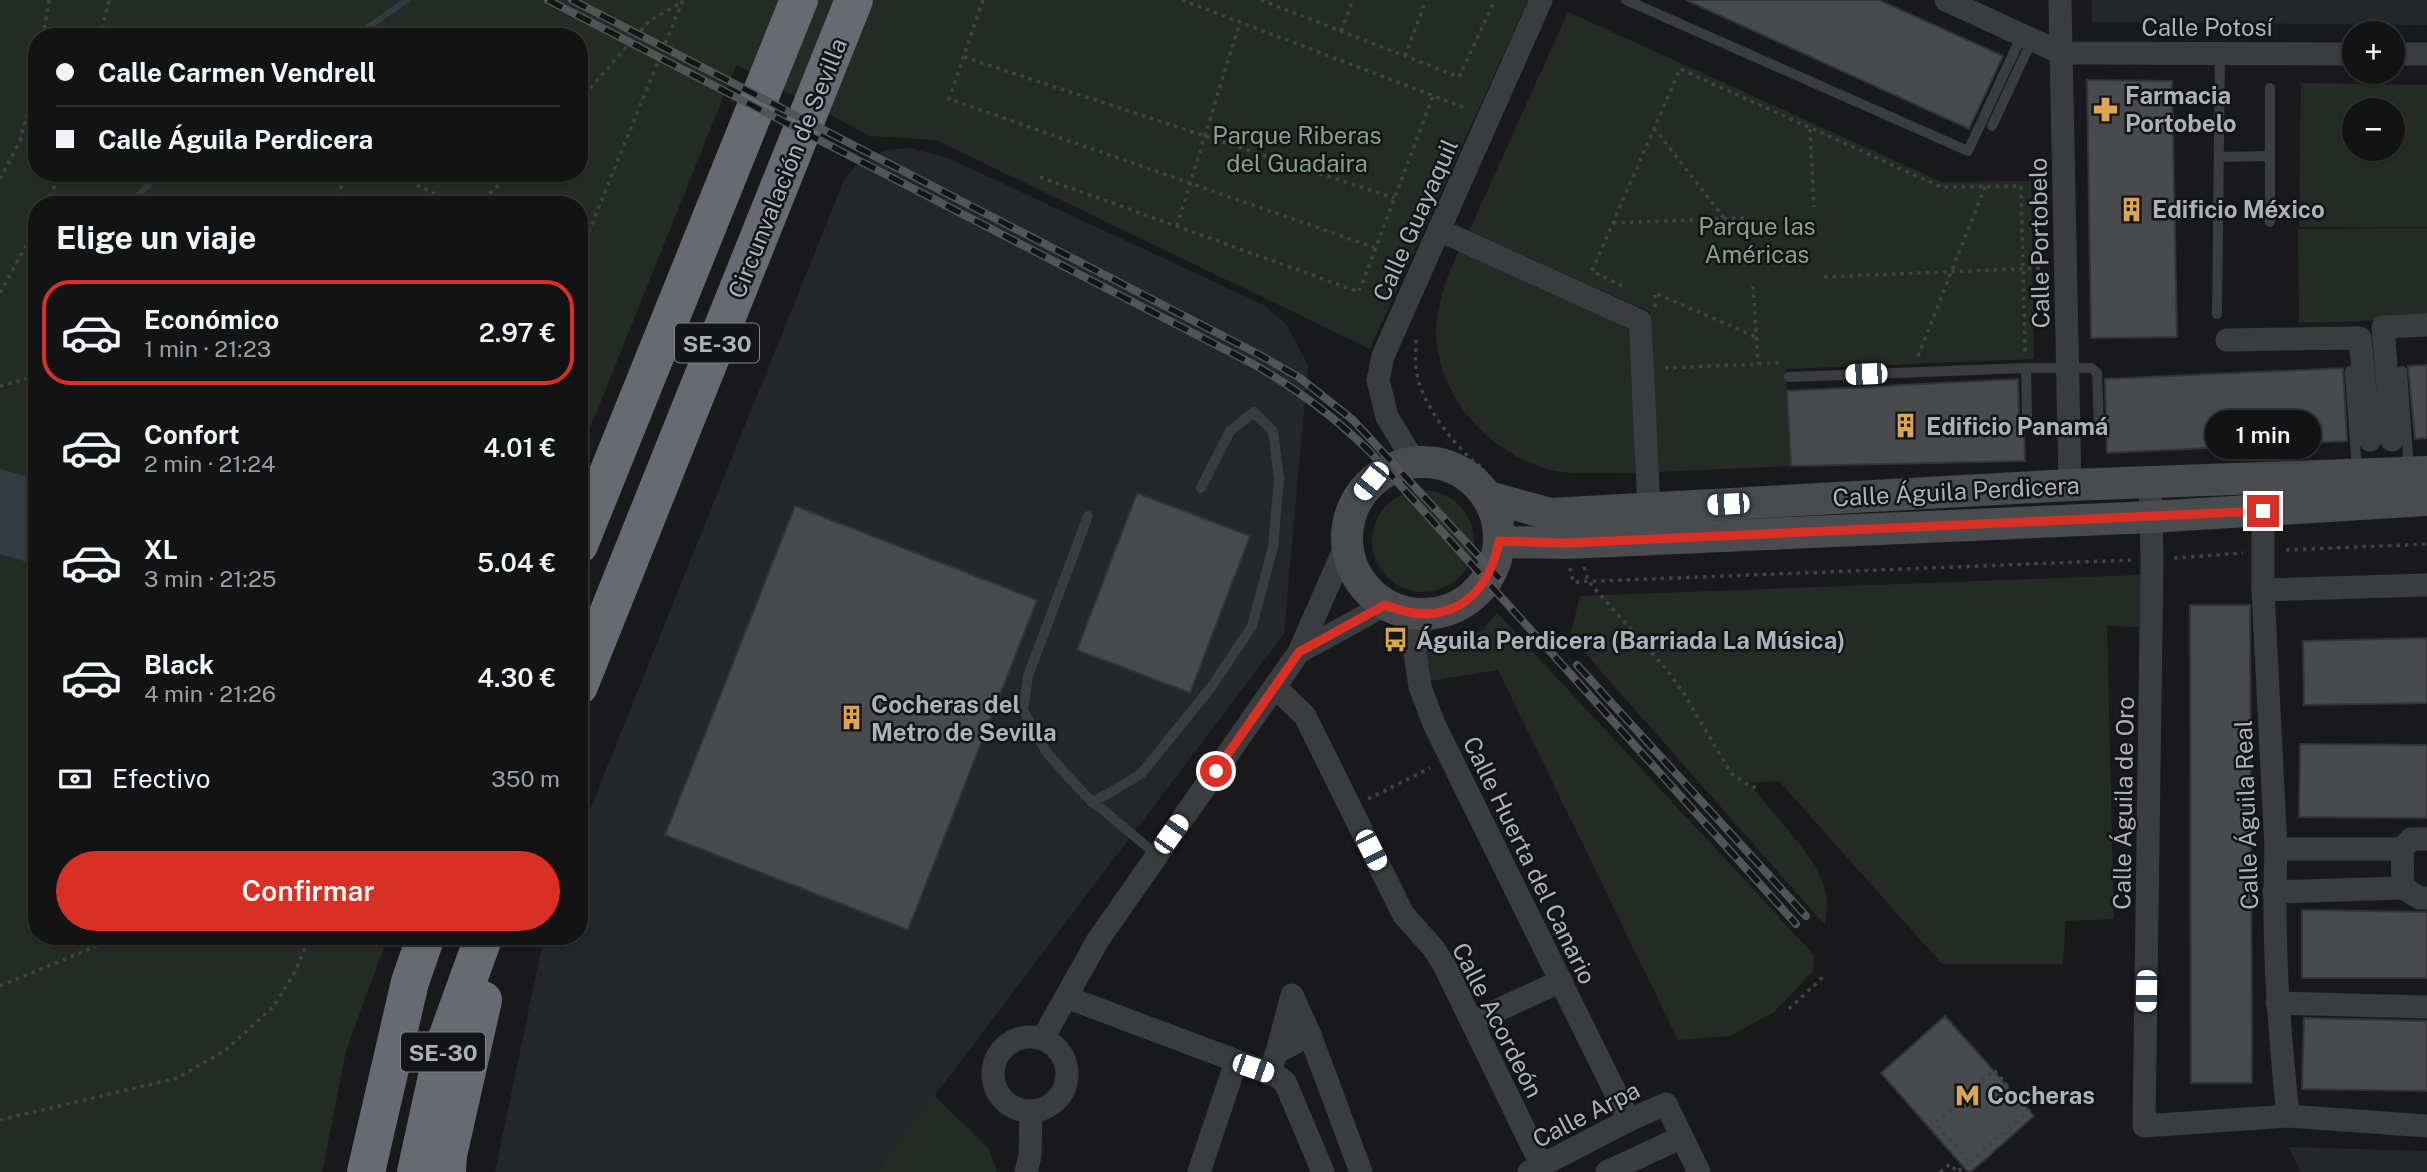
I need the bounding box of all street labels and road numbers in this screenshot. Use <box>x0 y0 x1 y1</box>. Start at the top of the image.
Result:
street label: Calle Potosí <box>2141 13 2274 41</box>
street label: Circunvalación de Sevilla <box>722 34 852 302</box>
street label: Calle Guayaquil <box>1367 135 1463 305</box>
street label: Calle Portobelo <box>2024 157 2054 329</box>
road number: SE-30 <box>675 324 759 362</box>
street label: Calle Águila Perdicera <box>1832 471 2080 511</box>
street label: Calle Águila de Oro <box>2107 696 2139 910</box>
street label: Calle Águila Real <box>2229 720 2263 910</box>
street label: Calle Huerta del Canario <box>1458 732 1602 988</box>
street label: Calle Acordeón <box>1447 938 1549 1102</box>
road number: SE-30 <box>401 1032 485 1072</box>
street label: Calle Arpa <box>1528 1075 1644 1153</box>

